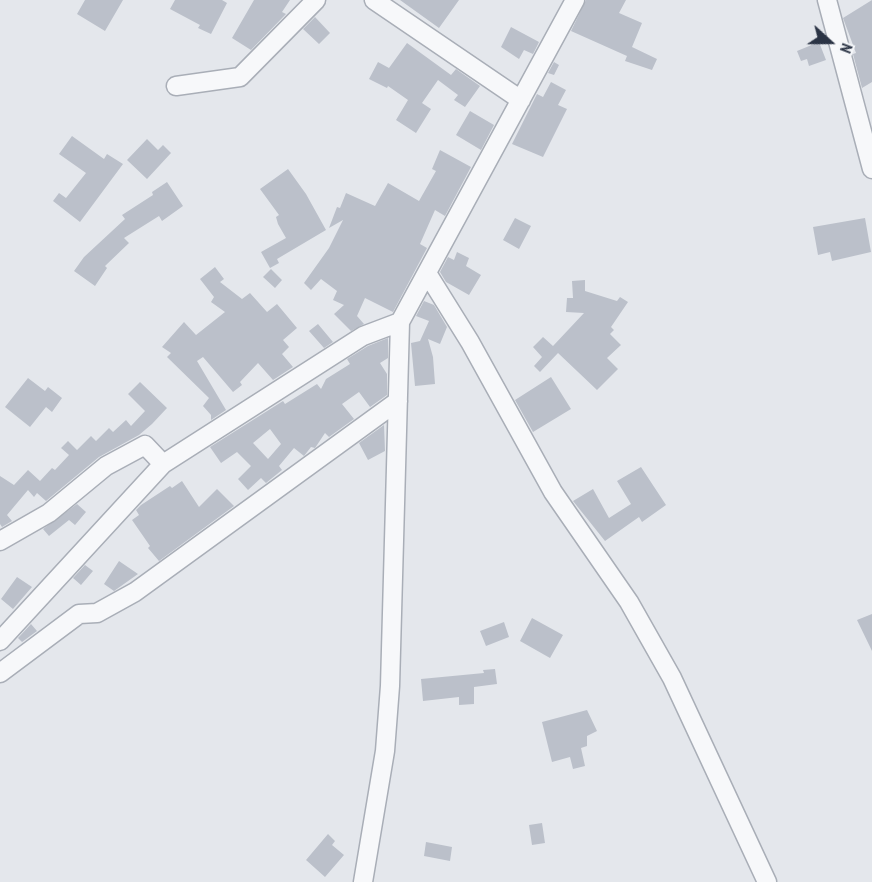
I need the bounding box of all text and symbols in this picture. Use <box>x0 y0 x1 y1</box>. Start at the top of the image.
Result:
north arrow <box>800 12 860 72</box>
text: N <box>836 41 858 56</box>

